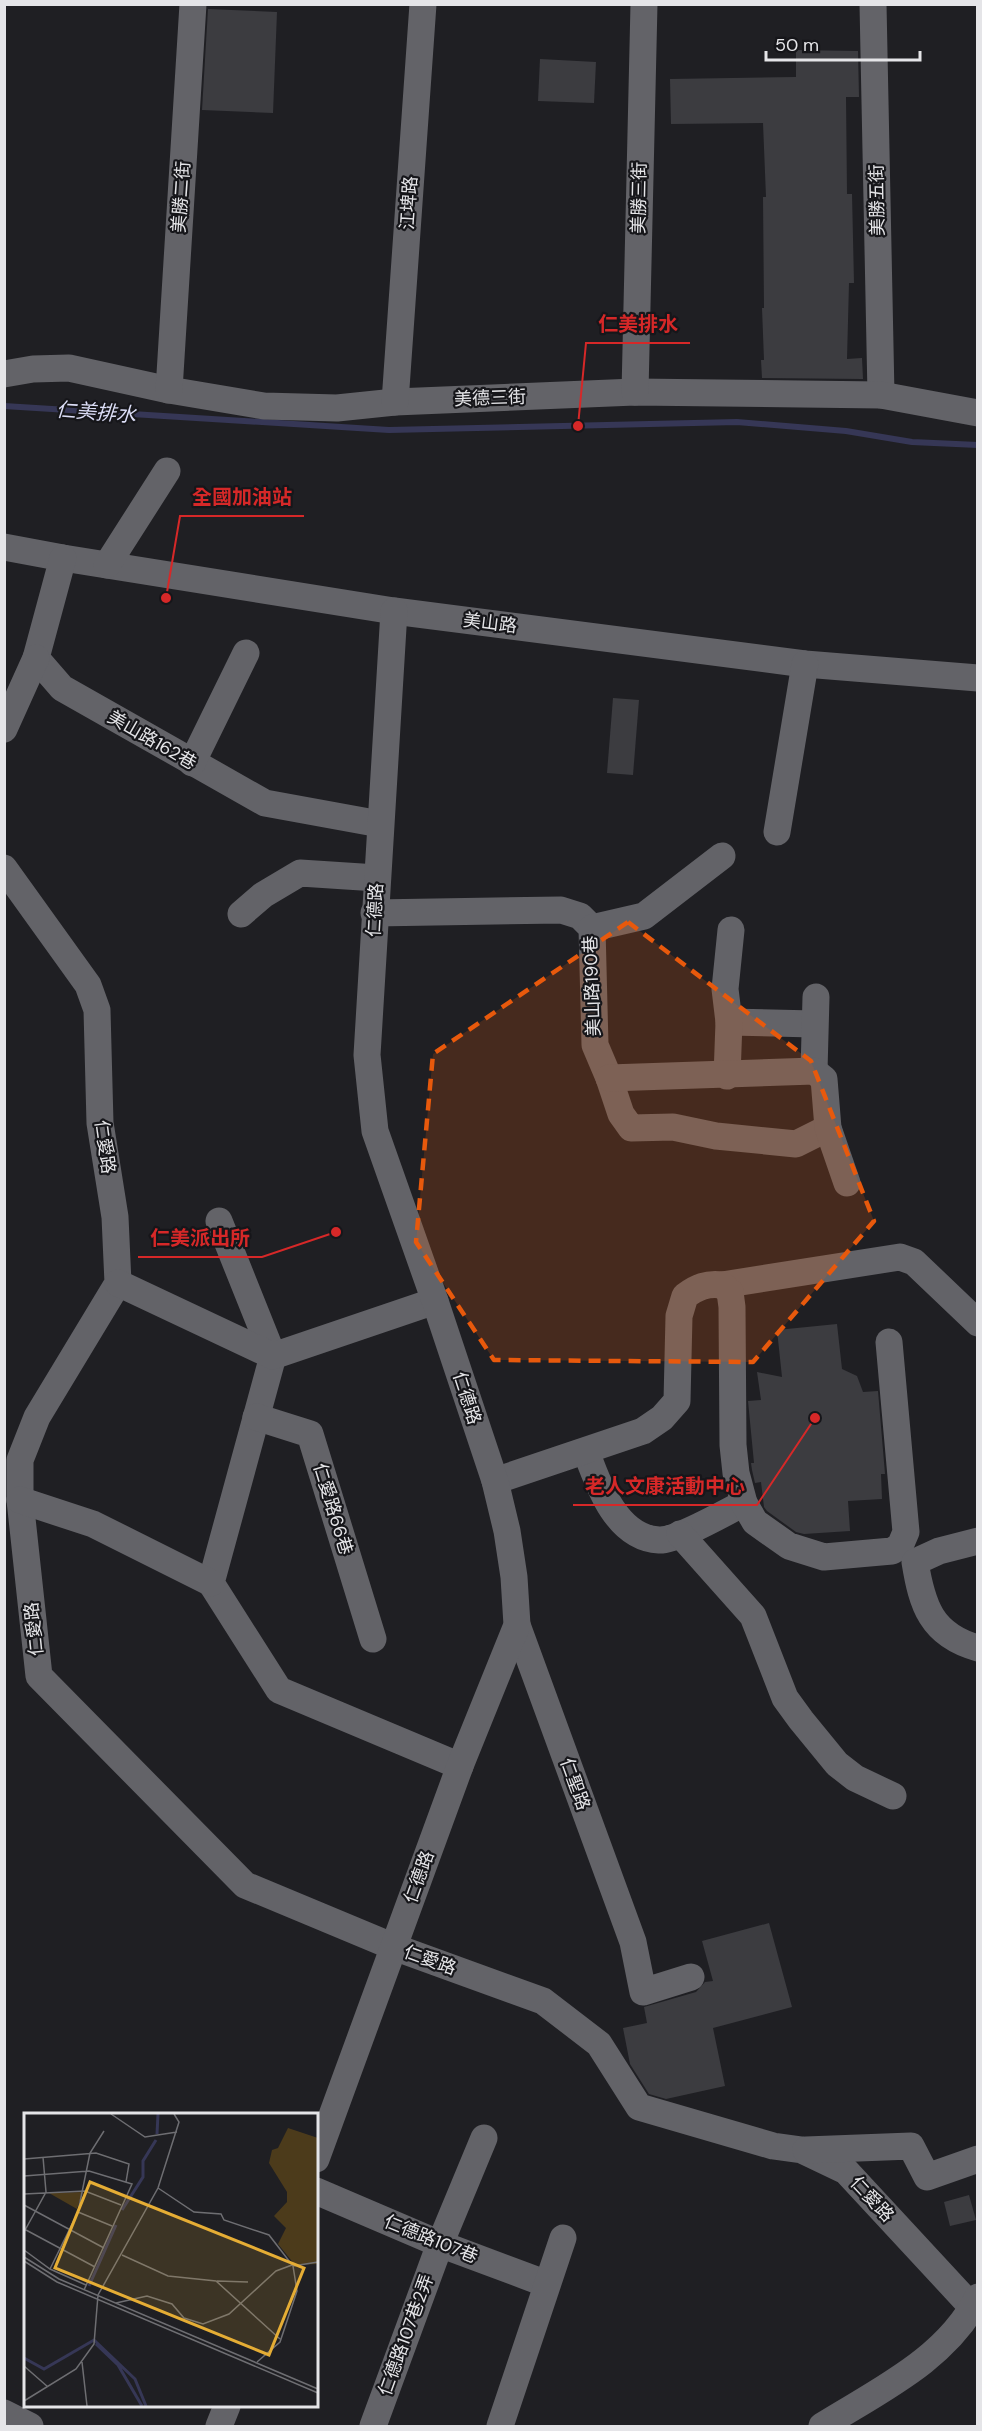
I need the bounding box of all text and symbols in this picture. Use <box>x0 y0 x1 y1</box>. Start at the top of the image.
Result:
scale bar <box>766 24 920 62</box>
text: 50 m <box>775 33 819 57</box>
street label: 美勝二街 <box>167 160 195 234</box>
street label: 美勝三街 <box>626 162 652 234</box>
street label: 美勝五街 <box>864 164 890 236</box>
street label: 江埤路 <box>395 175 423 231</box>
callout: 仁美排水 <box>586 305 690 343</box>
text: 仁美排水 <box>598 311 678 337</box>
street label: 美德三街 <box>454 385 526 411</box>
water label: 仁美排水 <box>55 396 138 428</box>
callout: 全國加油站 <box>180 478 304 516</box>
text: 全國加油站 <box>192 484 292 510</box>
street label: 美山路 <box>462 608 518 638</box>
street label: 美山路162巷 <box>103 705 201 775</box>
street label: 仁德路 <box>362 882 388 938</box>
street label: 美山路190巷 <box>578 935 606 1037</box>
street label: 仁愛路 <box>89 1119 121 1175</box>
callout: 仁美派出所 <box>138 1219 262 1257</box>
text: 仁美派出所 <box>150 1225 250 1251</box>
street label: 仁德路 <box>447 1369 487 1427</box>
street label: 仁愛路66巷 <box>308 1460 358 1558</box>
callout: 老人文康活動中心 <box>573 1467 757 1505</box>
text: 老人文康活動中心 <box>585 1473 745 1499</box>
street label: 仁愛路 <box>19 1601 49 1657</box>
street label: 仁聖路 <box>554 1755 596 1813</box>
street label: 仁德路 <box>398 1848 440 1906</box>
street label: 仁愛路 <box>401 1939 459 1981</box>
inset map <box>24 2113 318 2407</box>
street label: 仁愛路 <box>845 2171 899 2227</box>
street label: 仁德路107巷 <box>380 2209 482 2269</box>
street label: 仁德路107巷2弄 <box>373 2271 439 2399</box>

